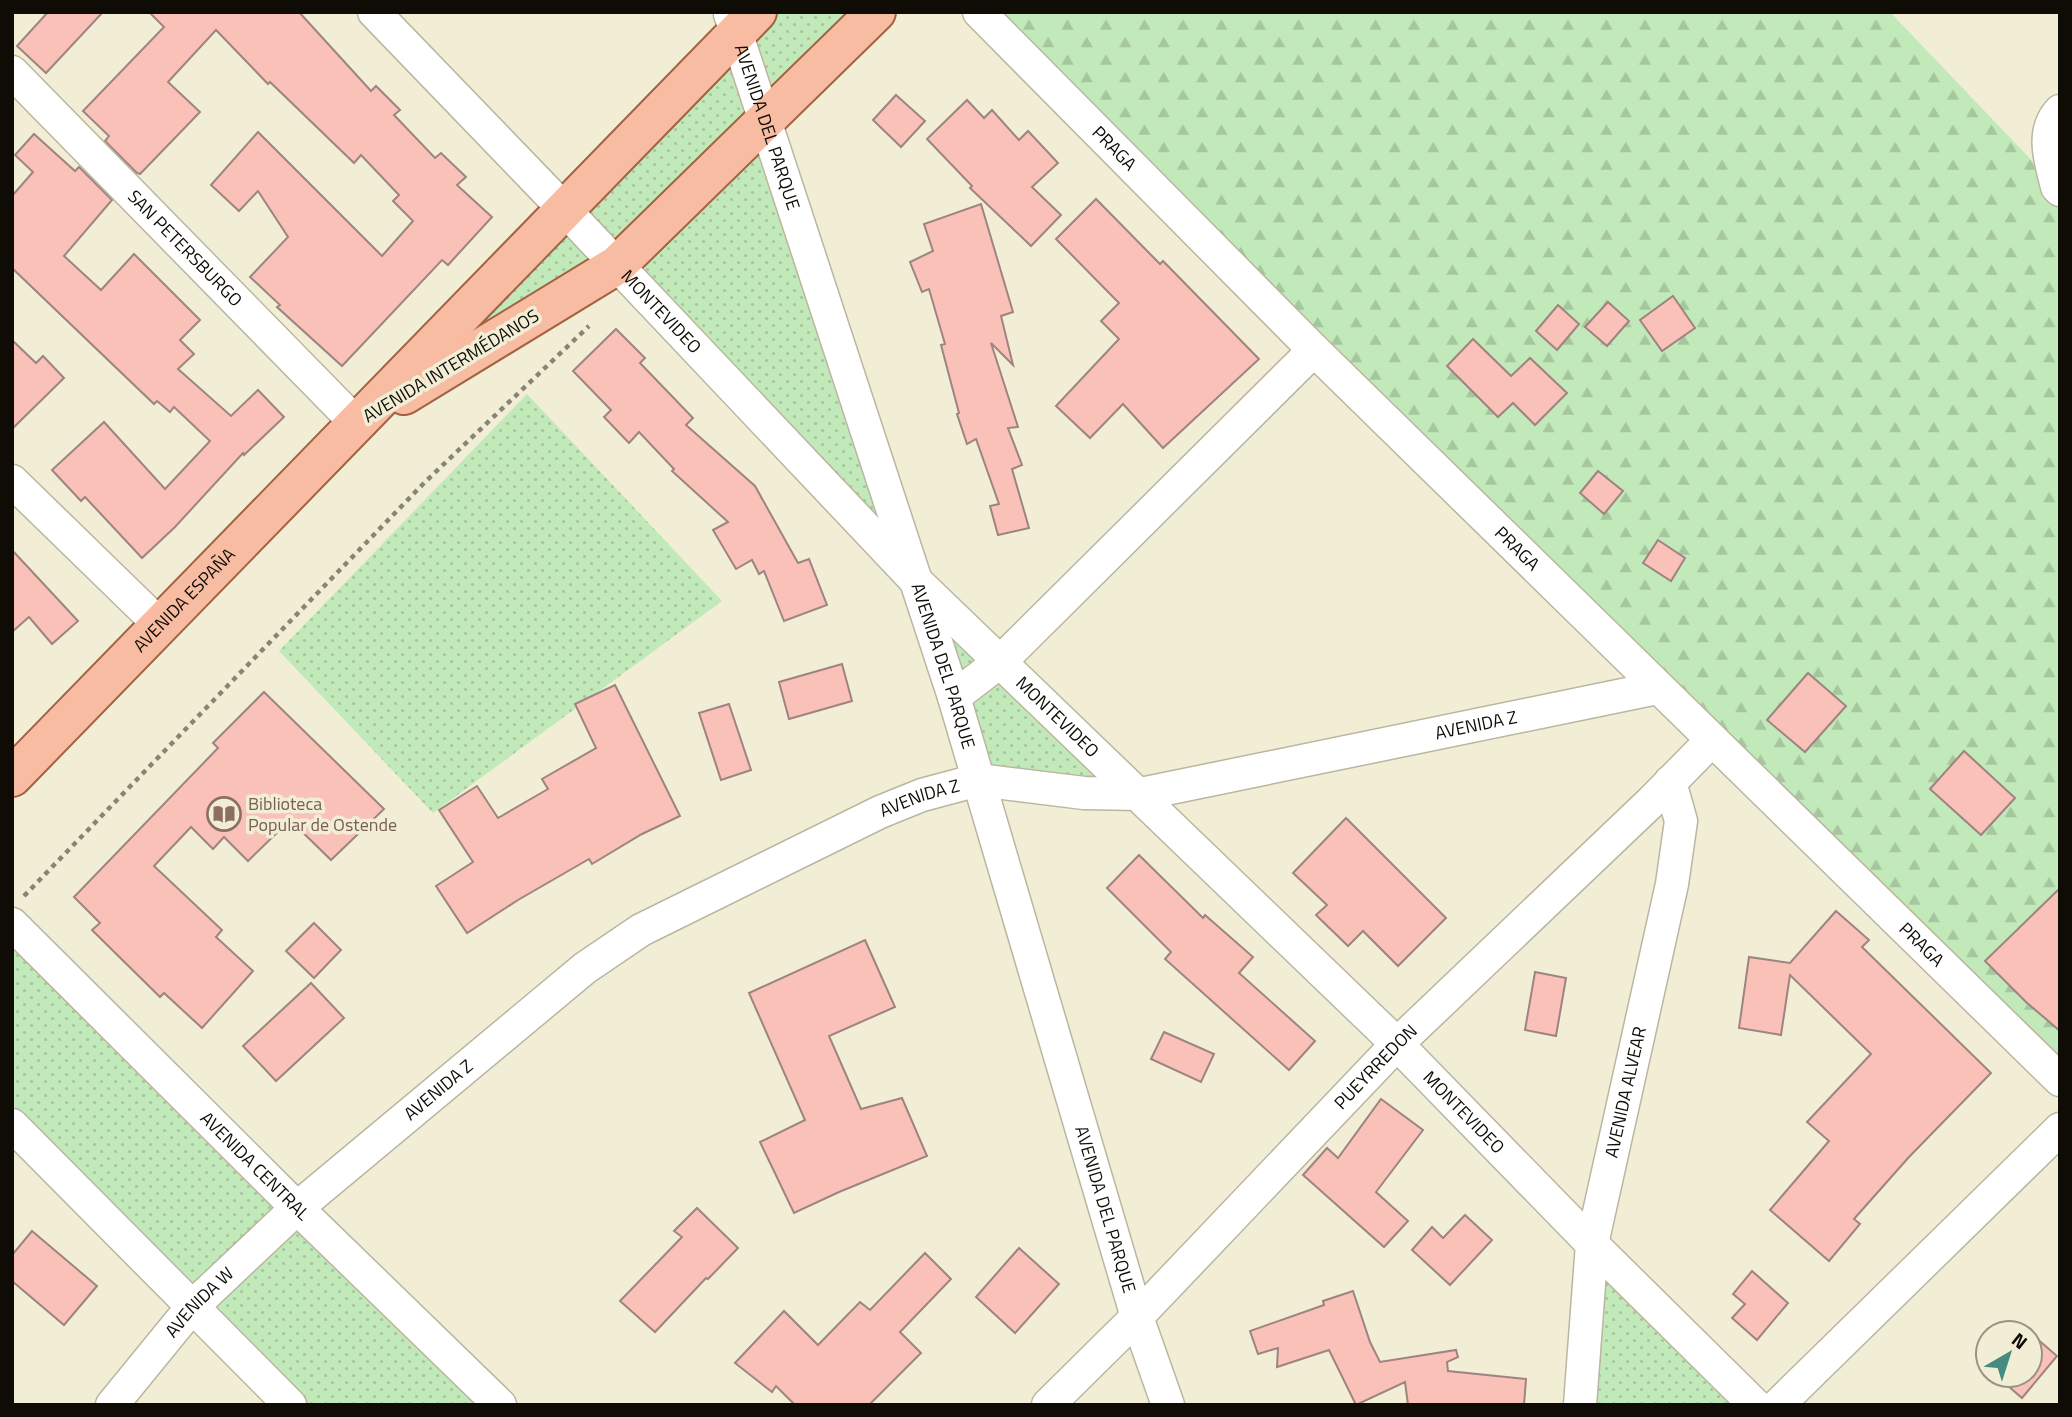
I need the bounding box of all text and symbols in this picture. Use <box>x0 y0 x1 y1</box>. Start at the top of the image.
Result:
street label: AVENIDA DEL PARQUE <box>728 41 807 213</box>
street label: PRAGA <box>1086 119 1143 177</box>
street label: SAN PETERSBURGO <box>122 184 249 313</box>
street label: MONTEVIDEO <box>615 263 708 359</box>
street label: AVENIDA INTERMÉDANOS <box>357 302 544 429</box>
street label: PRAGA <box>1489 520 1546 577</box>
street label: AVENIDA ESPAÑA <box>127 541 242 658</box>
street label: AVENIDA DEL PARQUE <box>904 579 983 752</box>
street label: MONTEVIDEO <box>1010 670 1106 763</box>
street label: AVENIDA Z <box>1433 703 1519 746</box>
street label: AVENIDA Z <box>875 772 962 824</box>
place label: Biblioteca Popular de Ostende <box>248 790 397 838</box>
library icon: Biblioteca Popular de Ostende <box>205 795 243 833</box>
street label: PRAGA <box>1893 916 1951 973</box>
street label: PUEYRREDON <box>1328 1017 1423 1115</box>
street label: AVENIDA ALVEAR <box>1598 1024 1653 1160</box>
street label: AVENIDA Z <box>398 1053 479 1127</box>
street label: MONTEVIDEO <box>1417 1064 1511 1160</box>
street label: AVENIDA CENTRAL <box>194 1105 316 1227</box>
street label: AVENIDA DEL PARQUE <box>1068 1122 1143 1296</box>
street label: AVENIDA W <box>158 1260 240 1343</box>
north arrow <box>1974 1319 2044 1389</box>
text: N <box>2006 1325 2034 1356</box>

